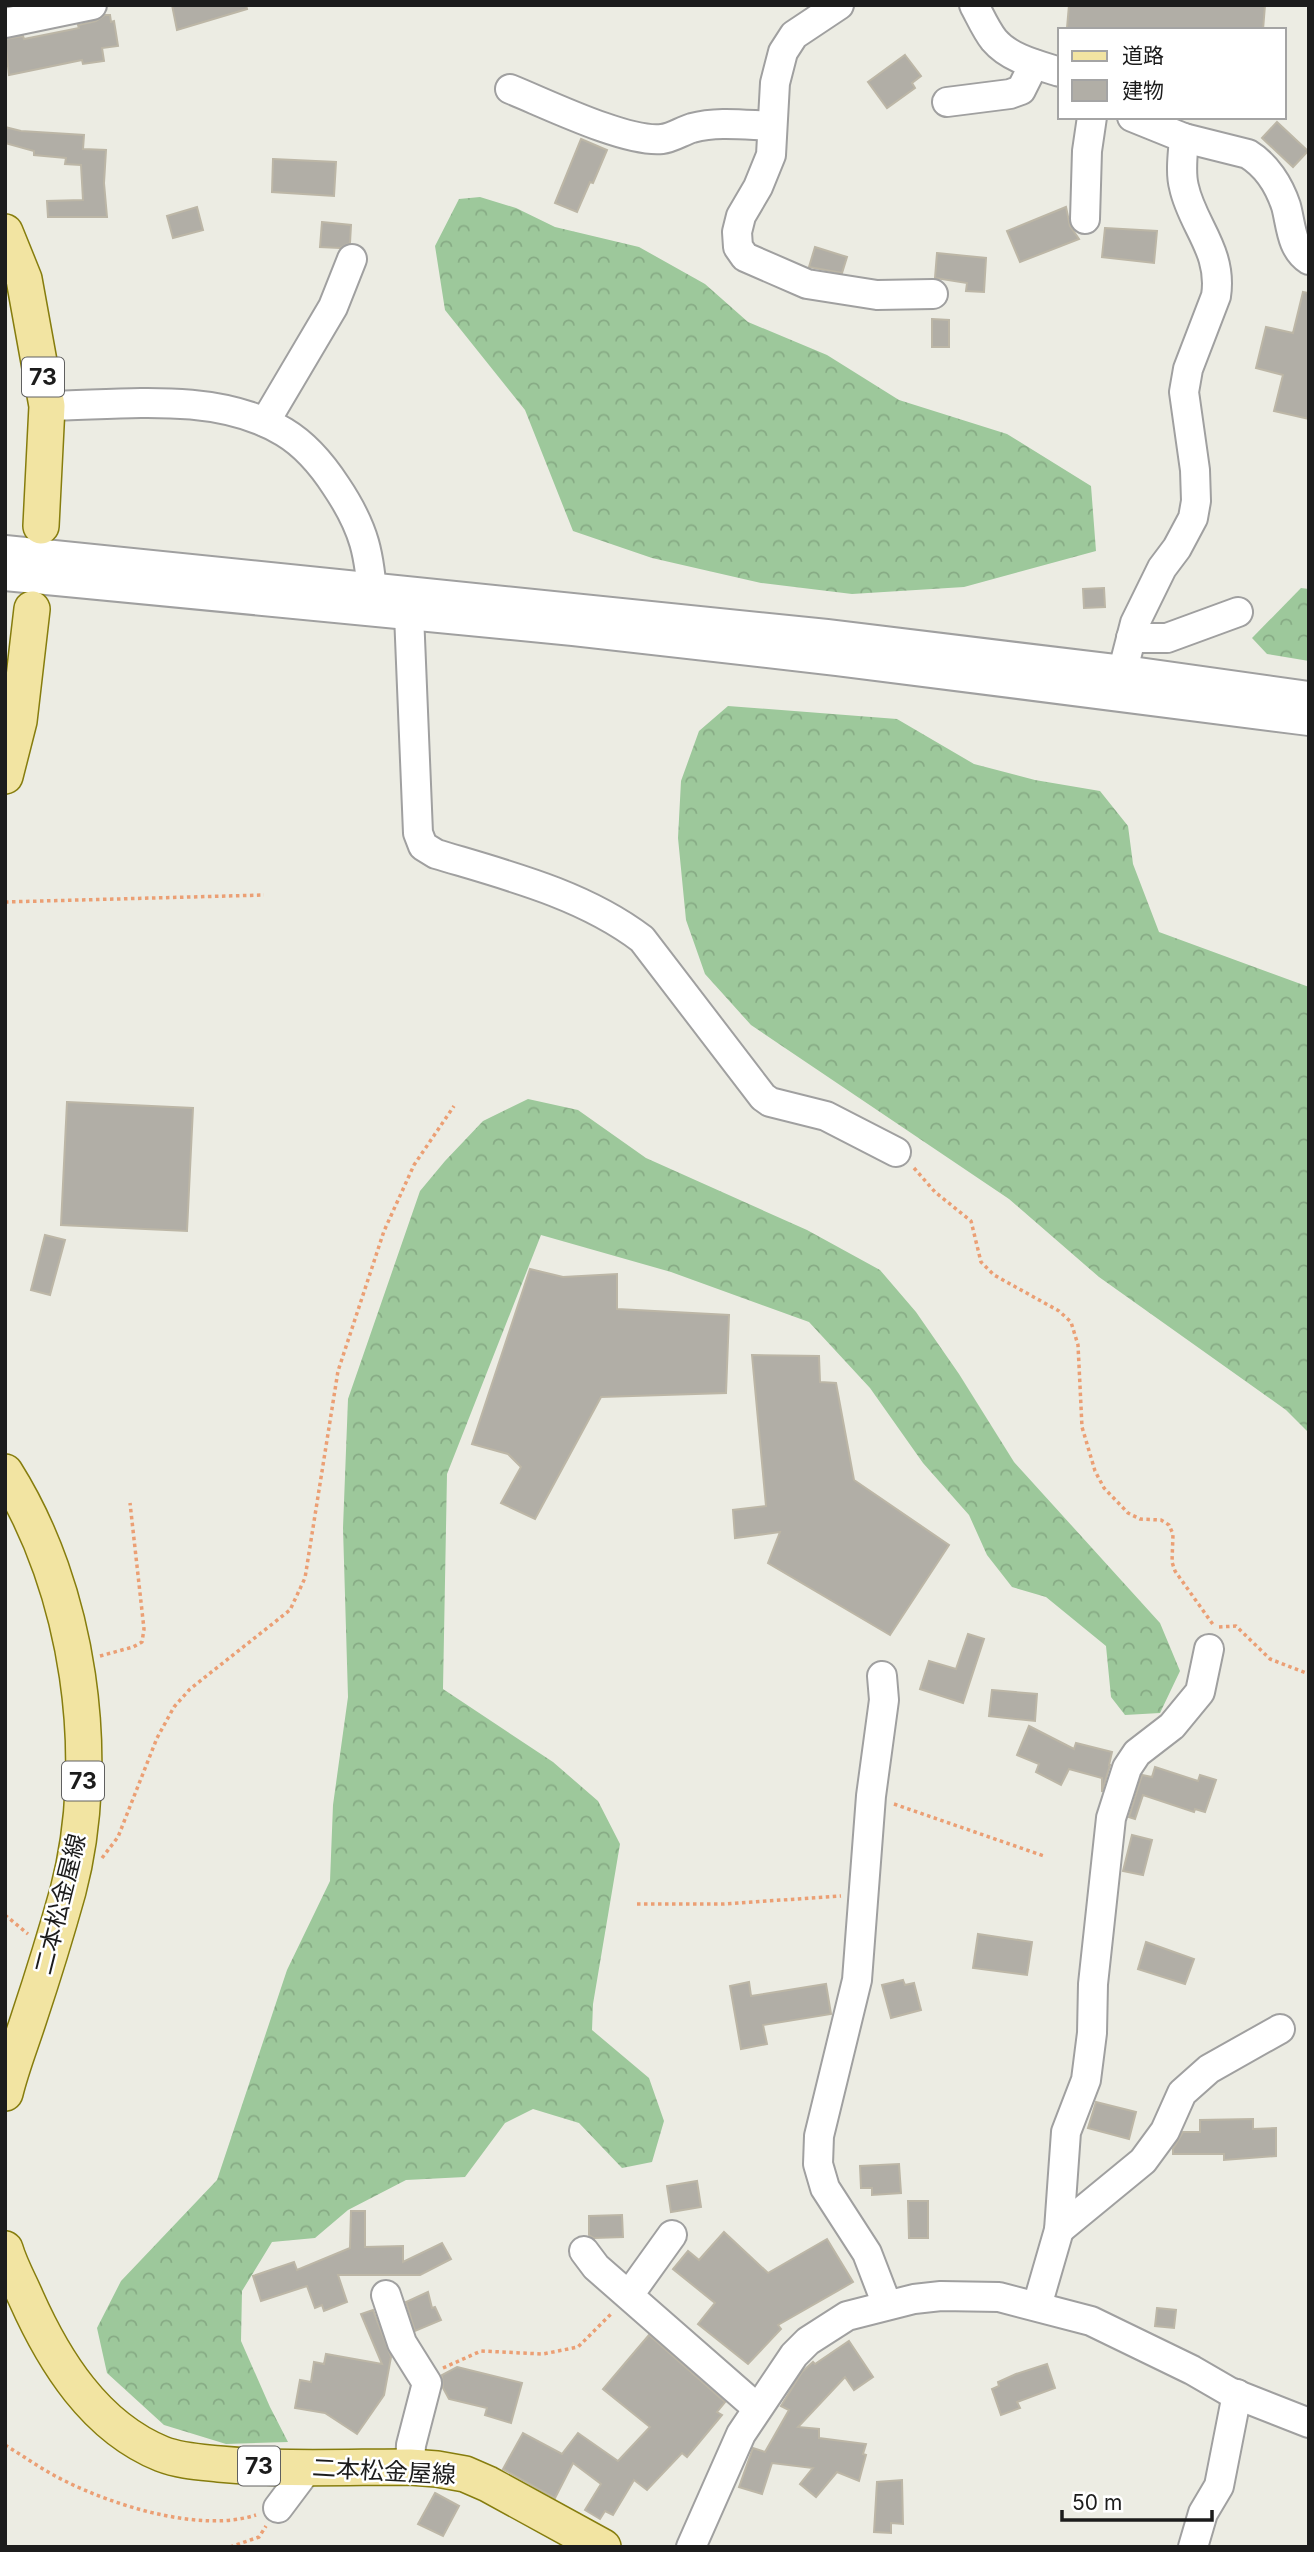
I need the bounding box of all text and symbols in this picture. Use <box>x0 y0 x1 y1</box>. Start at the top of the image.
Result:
legend <box>1058 28 1286 119</box>
text: 道路 <box>1122 43 1164 68</box>
text: 建物 <box>1122 78 1164 103</box>
road number: 73 <box>22 358 64 396</box>
road number: 73 <box>62 1762 104 1800</box>
street label: 二本松金屋線 <box>29 1831 91 1977</box>
road number: 73 <box>238 2446 280 2486</box>
street label: 二本松金屋線 <box>311 2453 457 2489</box>
scale bar <box>1062 2478 1212 2522</box>
text: 50 m <box>1072 2490 1122 2515</box>

